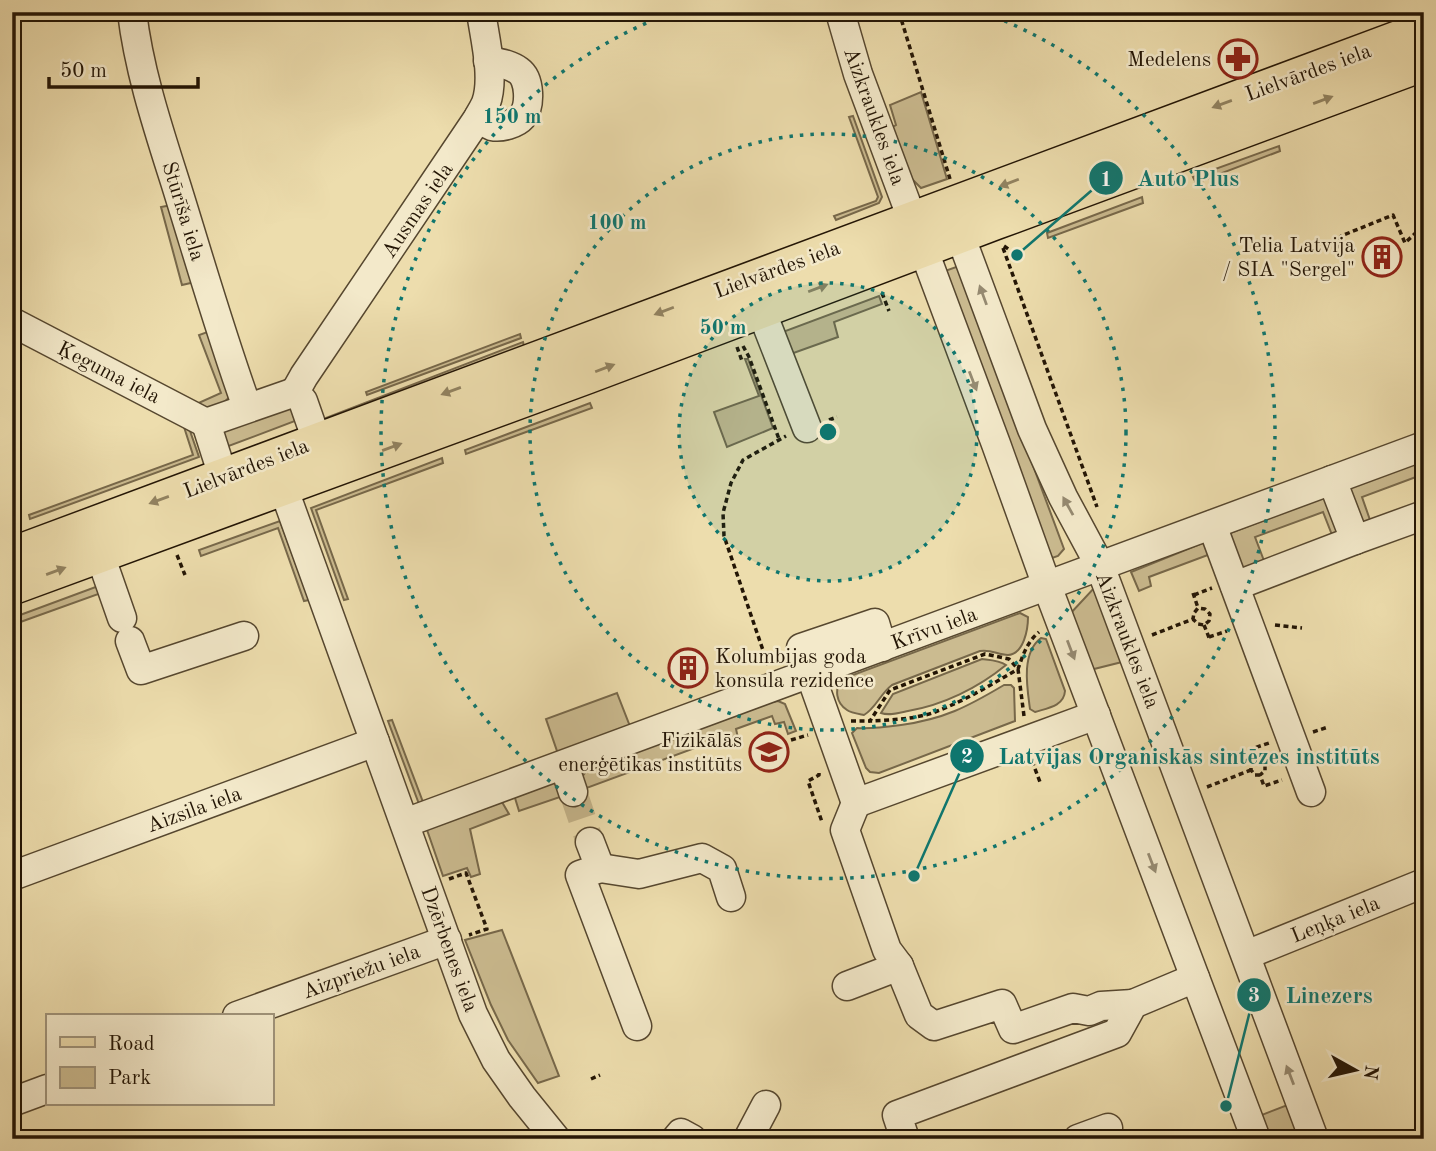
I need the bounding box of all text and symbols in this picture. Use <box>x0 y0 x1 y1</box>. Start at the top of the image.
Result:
pharmacy icon: Medelens <box>1217 38 1259 80</box>
street label: Lielvārdes iela <box>1243 41 1374 106</box>
street label: Aizkraukles iela <box>839 45 908 188</box>
scale bar <box>49 46 198 90</box>
place label: Medelens <box>1127 50 1211 71</box>
text: 50 m <box>60 61 107 82</box>
one-way arrow <box>1312 94 1333 105</box>
one-way arrow <box>1212 98 1233 109</box>
text: 150 m <box>482 107 542 128</box>
callout: Auto Plus <box>1088 156 1253 200</box>
street label: Stūrīša iela <box>158 159 208 264</box>
street label: Ausmas iela <box>379 159 458 262</box>
text: Auto Plus <box>1137 168 1239 191</box>
text: 1 <box>1100 170 1112 191</box>
one-way arrow <box>998 178 1019 189</box>
text: 100 m <box>587 213 647 234</box>
place label: Telia Latvija / SIA "Sergel" <box>1222 236 1355 281</box>
building icon: Telia Latvija / SIA "Sergel" <box>1361 236 1403 278</box>
street label: Lielvārdes iela <box>712 238 843 303</box>
one-way arrow <box>808 283 829 294</box>
one-way arrow <box>977 285 988 306</box>
one-way arrow <box>654 306 675 317</box>
text: 50 m <box>699 318 747 339</box>
street label: Ķeguma iela <box>53 338 163 409</box>
one-way arrow <box>595 363 616 374</box>
one-way arrow <box>967 371 978 392</box>
one-way arrow <box>441 386 462 397</box>
centre of rings <box>816 420 840 444</box>
street label: Lielvārdes iela <box>181 436 312 503</box>
one-way arrow <box>382 442 403 453</box>
one-way arrow <box>149 495 170 506</box>
one-way arrow <box>1062 496 1074 516</box>
one-way arrow <box>46 565 67 576</box>
street label: Aizkraukles iela <box>1091 569 1162 712</box>
street label: Krīvu iela <box>889 604 980 655</box>
one-way arrow <box>1066 639 1077 660</box>
building icon: Kolumbijas goda konsula rezidence <box>667 647 709 689</box>
place label: Kolumbijas goda konsula rezidence <box>715 647 874 692</box>
place label: Fizikālās enerģētikas institūts <box>558 731 742 776</box>
school or university icon: Fizikālās enerģētikas institūts <box>748 731 790 773</box>
callout: Latvijas Organiskās sintēzes institūts <box>950 734 1394 778</box>
text: Latvijas Organiskās sintēzes institūts <box>998 746 1380 769</box>
text: 2 <box>961 747 973 768</box>
street label: Aizsila iela <box>144 784 245 837</box>
one-way arrow <box>1146 852 1157 873</box>
street label: Dzērbenes iela <box>416 884 481 1015</box>
street label: Leņķa iela <box>1288 893 1383 949</box>
street label: Aizpriežu iela <box>300 941 423 1003</box>
callout: Linezers <box>1236 973 1386 1017</box>
text: Linezers <box>1285 985 1373 1008</box>
text: 3 <box>1248 986 1260 1007</box>
legend <box>46 1014 273 1106</box>
text: Road <box>108 1034 155 1055</box>
north arrow <box>1320 1036 1390 1106</box>
one-way arrow <box>1285 1064 1296 1085</box>
text: N <box>1359 1064 1380 1081</box>
text: Park <box>108 1068 151 1089</box>

